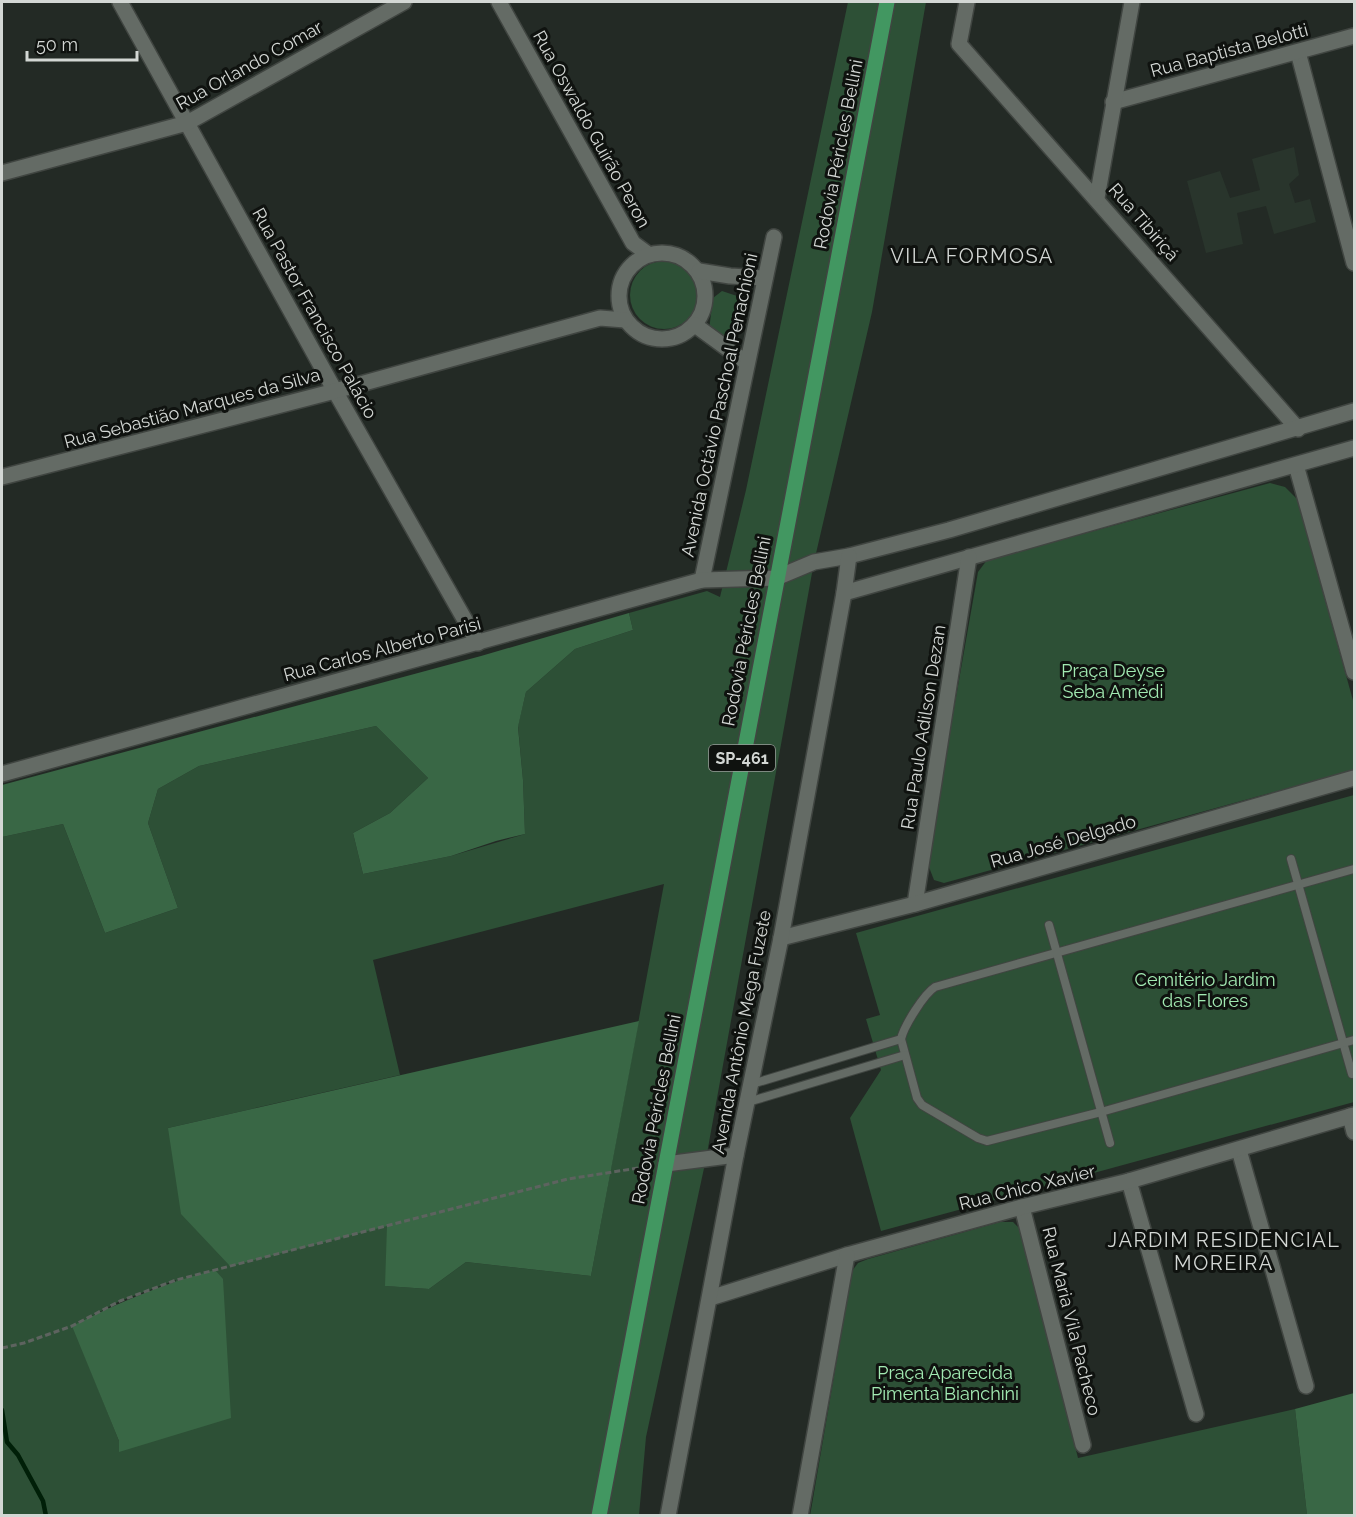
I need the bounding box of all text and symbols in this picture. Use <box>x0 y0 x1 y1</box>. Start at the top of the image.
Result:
street label: Rua Orlando Comar <box>172 16 326 114</box>
street label: Rua Baptista Belotti <box>1148 19 1310 81</box>
scale bar <box>27 24 136 62</box>
street label: Rua Oswaldo Guirão Peron <box>529 27 655 231</box>
text: 50 m <box>36 34 78 55</box>
street label: Rodovia Péricles Bellini <box>809 57 867 251</box>
street label: Rua Tibiriçá <box>1105 179 1183 265</box>
street label: Rua Pastor Francisco Palácio <box>248 204 382 422</box>
district label: VILA FORMOSA <box>890 244 1054 268</box>
street label: Avenida Octávio Paschoal Penachioni <box>677 251 761 559</box>
street label: Rua Sebastião Marques da Silva <box>62 364 322 452</box>
street label: Rodovia Péricles Bellini <box>717 534 775 728</box>
street label: Rua Carlos Alberto Parisi <box>281 613 483 685</box>
street label: Rua Paulo Adilson Dezan <box>896 623 950 831</box>
park label: Praça Deyse Seba Amédi <box>1061 660 1165 702</box>
road number: SP-461 <box>709 745 775 771</box>
street label: Rua José Delgado <box>988 810 1138 872</box>
street label: Avenida Antônio Mega Fuzete <box>707 908 775 1156</box>
park label: Cemitério Jardim das Flores <box>1135 969 1275 1011</box>
street label: Rodovia Péricles Bellini <box>627 1012 685 1206</box>
street label: Rua Chico Xavier <box>957 1160 1098 1214</box>
street label: Rua Maria Vila Pacheco <box>1038 1224 1106 1418</box>
district label: JARDIM RESIDENCIAL MOREIRA <box>1108 1228 1340 1275</box>
park label: Praça Aparecida Pimenta Bianchini <box>871 1362 1019 1404</box>

